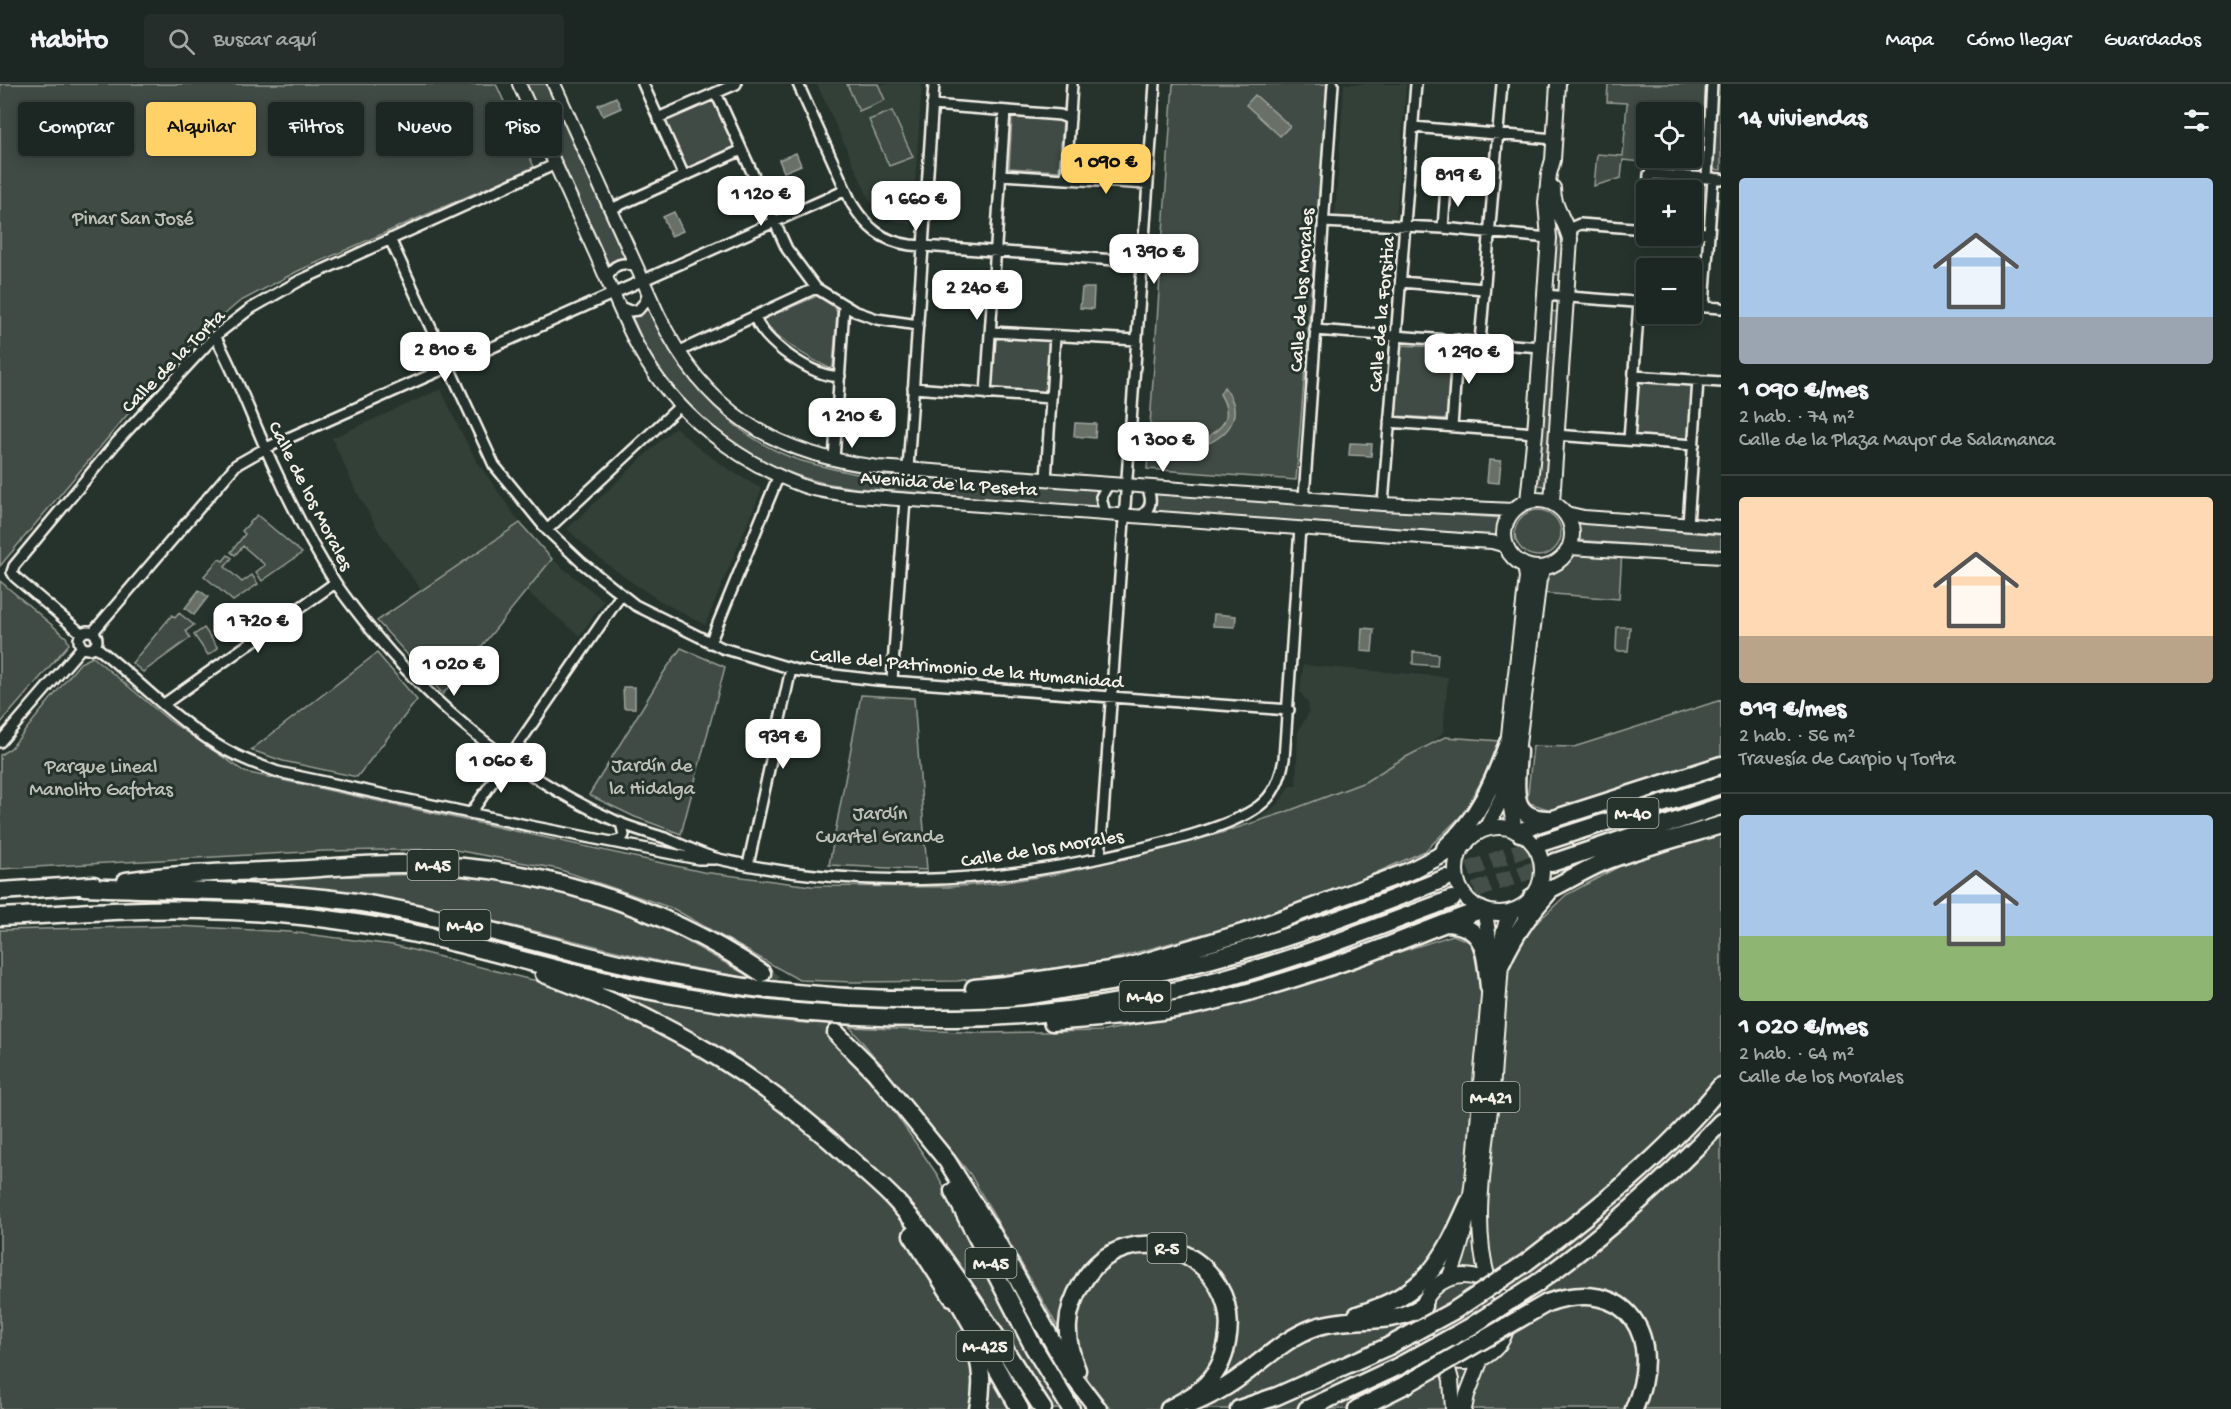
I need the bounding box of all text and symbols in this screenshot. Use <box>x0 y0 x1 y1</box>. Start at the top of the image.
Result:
search box <box>144 14 564 68</box>
text: Habito <box>30 25 108 58</box>
icon: search <box>165 25 198 58</box>
text: Buscar aquí <box>213 28 316 54</box>
text: Mapa <box>1885 29 1934 54</box>
text: Cómo llegar <box>1967 29 2071 54</box>
text: Guardados <box>2104 29 2201 54</box>
chip: Comprar <box>18 102 134 156</box>
chip: Alquilar <box>146 102 256 156</box>
chip: Filtros <box>268 102 364 156</box>
chip: Nuevo <box>376 102 473 156</box>
chip: Piso <box>485 102 562 156</box>
map controls <box>1636 102 1702 324</box>
button: locate <box>1636 102 1702 168</box>
icon: filters <box>2180 104 2213 137</box>
text: 14 viviendas <box>1739 105 1867 136</box>
pin: 1 090 € <box>1051 144 1161 195</box>
text: 1 090 € <box>1075 152 1137 175</box>
pin: 819 € <box>1416 157 1500 208</box>
text: 819 € <box>1435 165 1481 188</box>
pin: 1 120 € <box>706 176 816 227</box>
button: + <box>1636 180 1702 246</box>
pin: 1 660 € <box>861 181 971 232</box>
text: 1 120 € <box>732 184 790 207</box>
text: 1 660 € <box>885 189 947 212</box>
street label: Calle de los Morales <box>1286 207 1321 373</box>
park label: Pinar San José <box>71 209 194 232</box>
icon: home <box>1922 217 2030 325</box>
pin: 1 390 € <box>1099 234 1209 285</box>
street label: Calle de la Forsitia <box>1365 235 1402 393</box>
text: 1 390 € <box>1123 242 1185 265</box>
button: − <box>1636 258 1702 324</box>
pin: 2 240 € <box>922 270 1032 321</box>
text: 2 240 € <box>946 278 1008 301</box>
street label: Calle de la Torta <box>118 305 232 419</box>
pin: 2 810 € <box>390 332 500 383</box>
pin: 1 290 € <box>1414 334 1524 385</box>
text: 2 810 € <box>414 340 476 363</box>
text: 1 290 € <box>1439 342 1499 365</box>
text: 1 090 €/mes <box>1739 376 1868 407</box>
pin: 1 210 € <box>797 398 907 449</box>
text: 1 210 € <box>823 406 881 429</box>
text: 2 hab. · 74 m² <box>1739 407 1855 430</box>
street label: Calle de los Morales <box>261 418 357 575</box>
pin: 1 300 € <box>1108 422 1218 473</box>
text: 1 300 € <box>1132 430 1194 453</box>
text: Calle de la Plaza Mayor de Salamanca <box>1739 430 2055 453</box>
street label: Avenida de la Peseta <box>859 468 1039 503</box>
icon: home <box>1922 536 2030 644</box>
pin: 1 720 € <box>203 603 313 654</box>
text: 1 720 € <box>227 611 289 634</box>
street label: Calle del Patrimonio de la Humanidad <box>809 645 1126 696</box>
pin: 1 020 € <box>399 646 509 697</box>
text: 1 020 € <box>423 654 485 677</box>
text: 819 €/mes <box>1739 695 1846 726</box>
pin: 939 € <box>741 719 825 770</box>
text: 2 hab. · 56 m² <box>1739 726 1855 749</box>
text: 939 € <box>759 727 807 750</box>
pin: 1 060 € <box>446 743 556 794</box>
text: Travesía de Carpio y Torta <box>1739 749 1956 772</box>
text: 1 060 € <box>470 751 532 774</box>
park label: Jardín de la Hidalga <box>609 756 696 802</box>
park label: Parque Lineal Manolito Gafotas <box>29 757 174 803</box>
road number: M-40 <box>1608 798 1658 828</box>
park label: Jardín Cuartel Grande <box>816 804 945 850</box>
street label: Calle de los Morales <box>960 826 1126 875</box>
road number: M-45 <box>408 850 458 880</box>
icon: home <box>1922 854 2030 962</box>
road number: M-40 <box>440 910 490 940</box>
road number: M-40 <box>1120 981 1170 1011</box>
text: 1 020 €/mes <box>1739 1013 1867 1044</box>
text: 2 hab. · 64 m² <box>1739 1044 1854 1067</box>
text: Calle de los Morales <box>1739 1067 1903 1090</box>
road number: M-421 <box>1462 1082 1520 1112</box>
road number: R-5 <box>1148 1233 1186 1263</box>
road number: M-45 <box>966 1248 1016 1278</box>
road number: M-425 <box>956 1331 1014 1361</box>

